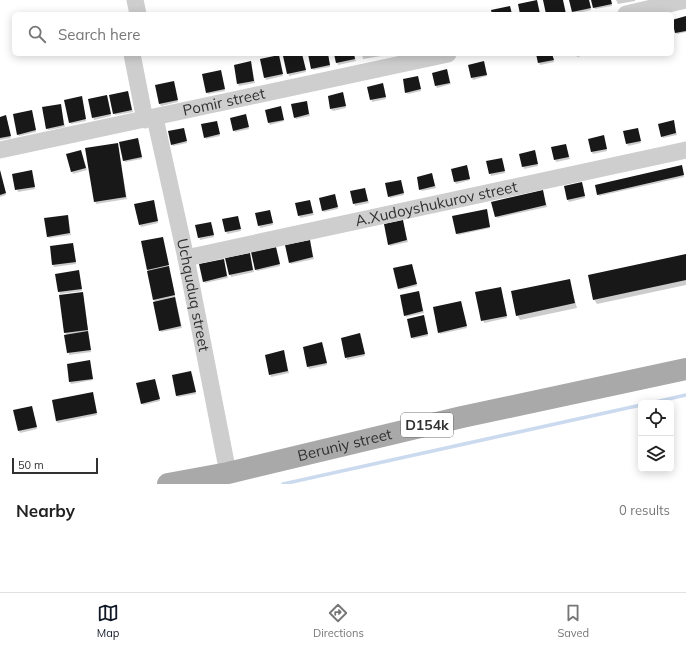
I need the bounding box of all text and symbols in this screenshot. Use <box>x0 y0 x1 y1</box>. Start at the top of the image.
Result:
search box <box>12 12 674 56</box>
icon: search <box>26 23 48 45</box>
text: Search here <box>58 25 140 44</box>
street label: Pomir street <box>181 83 267 120</box>
street label: A.Xudoyshukurov street <box>353 177 519 230</box>
street label: Uchquduq street <box>173 236 214 353</box>
map controls <box>638 400 674 472</box>
button: locate <box>638 400 674 436</box>
road number: D154k <box>401 413 453 437</box>
street label: Beruniy street <box>296 424 394 465</box>
button: layers <box>638 436 674 472</box>
scale bar <box>12 456 98 475</box>
text: 50 m <box>18 458 44 472</box>
text: Nearby <box>16 500 75 521</box>
text: 0 results <box>619 502 670 518</box>
tab: Map <box>97 602 119 640</box>
tab: Directions <box>313 602 364 640</box>
tab: Saved <box>557 602 589 640</box>

